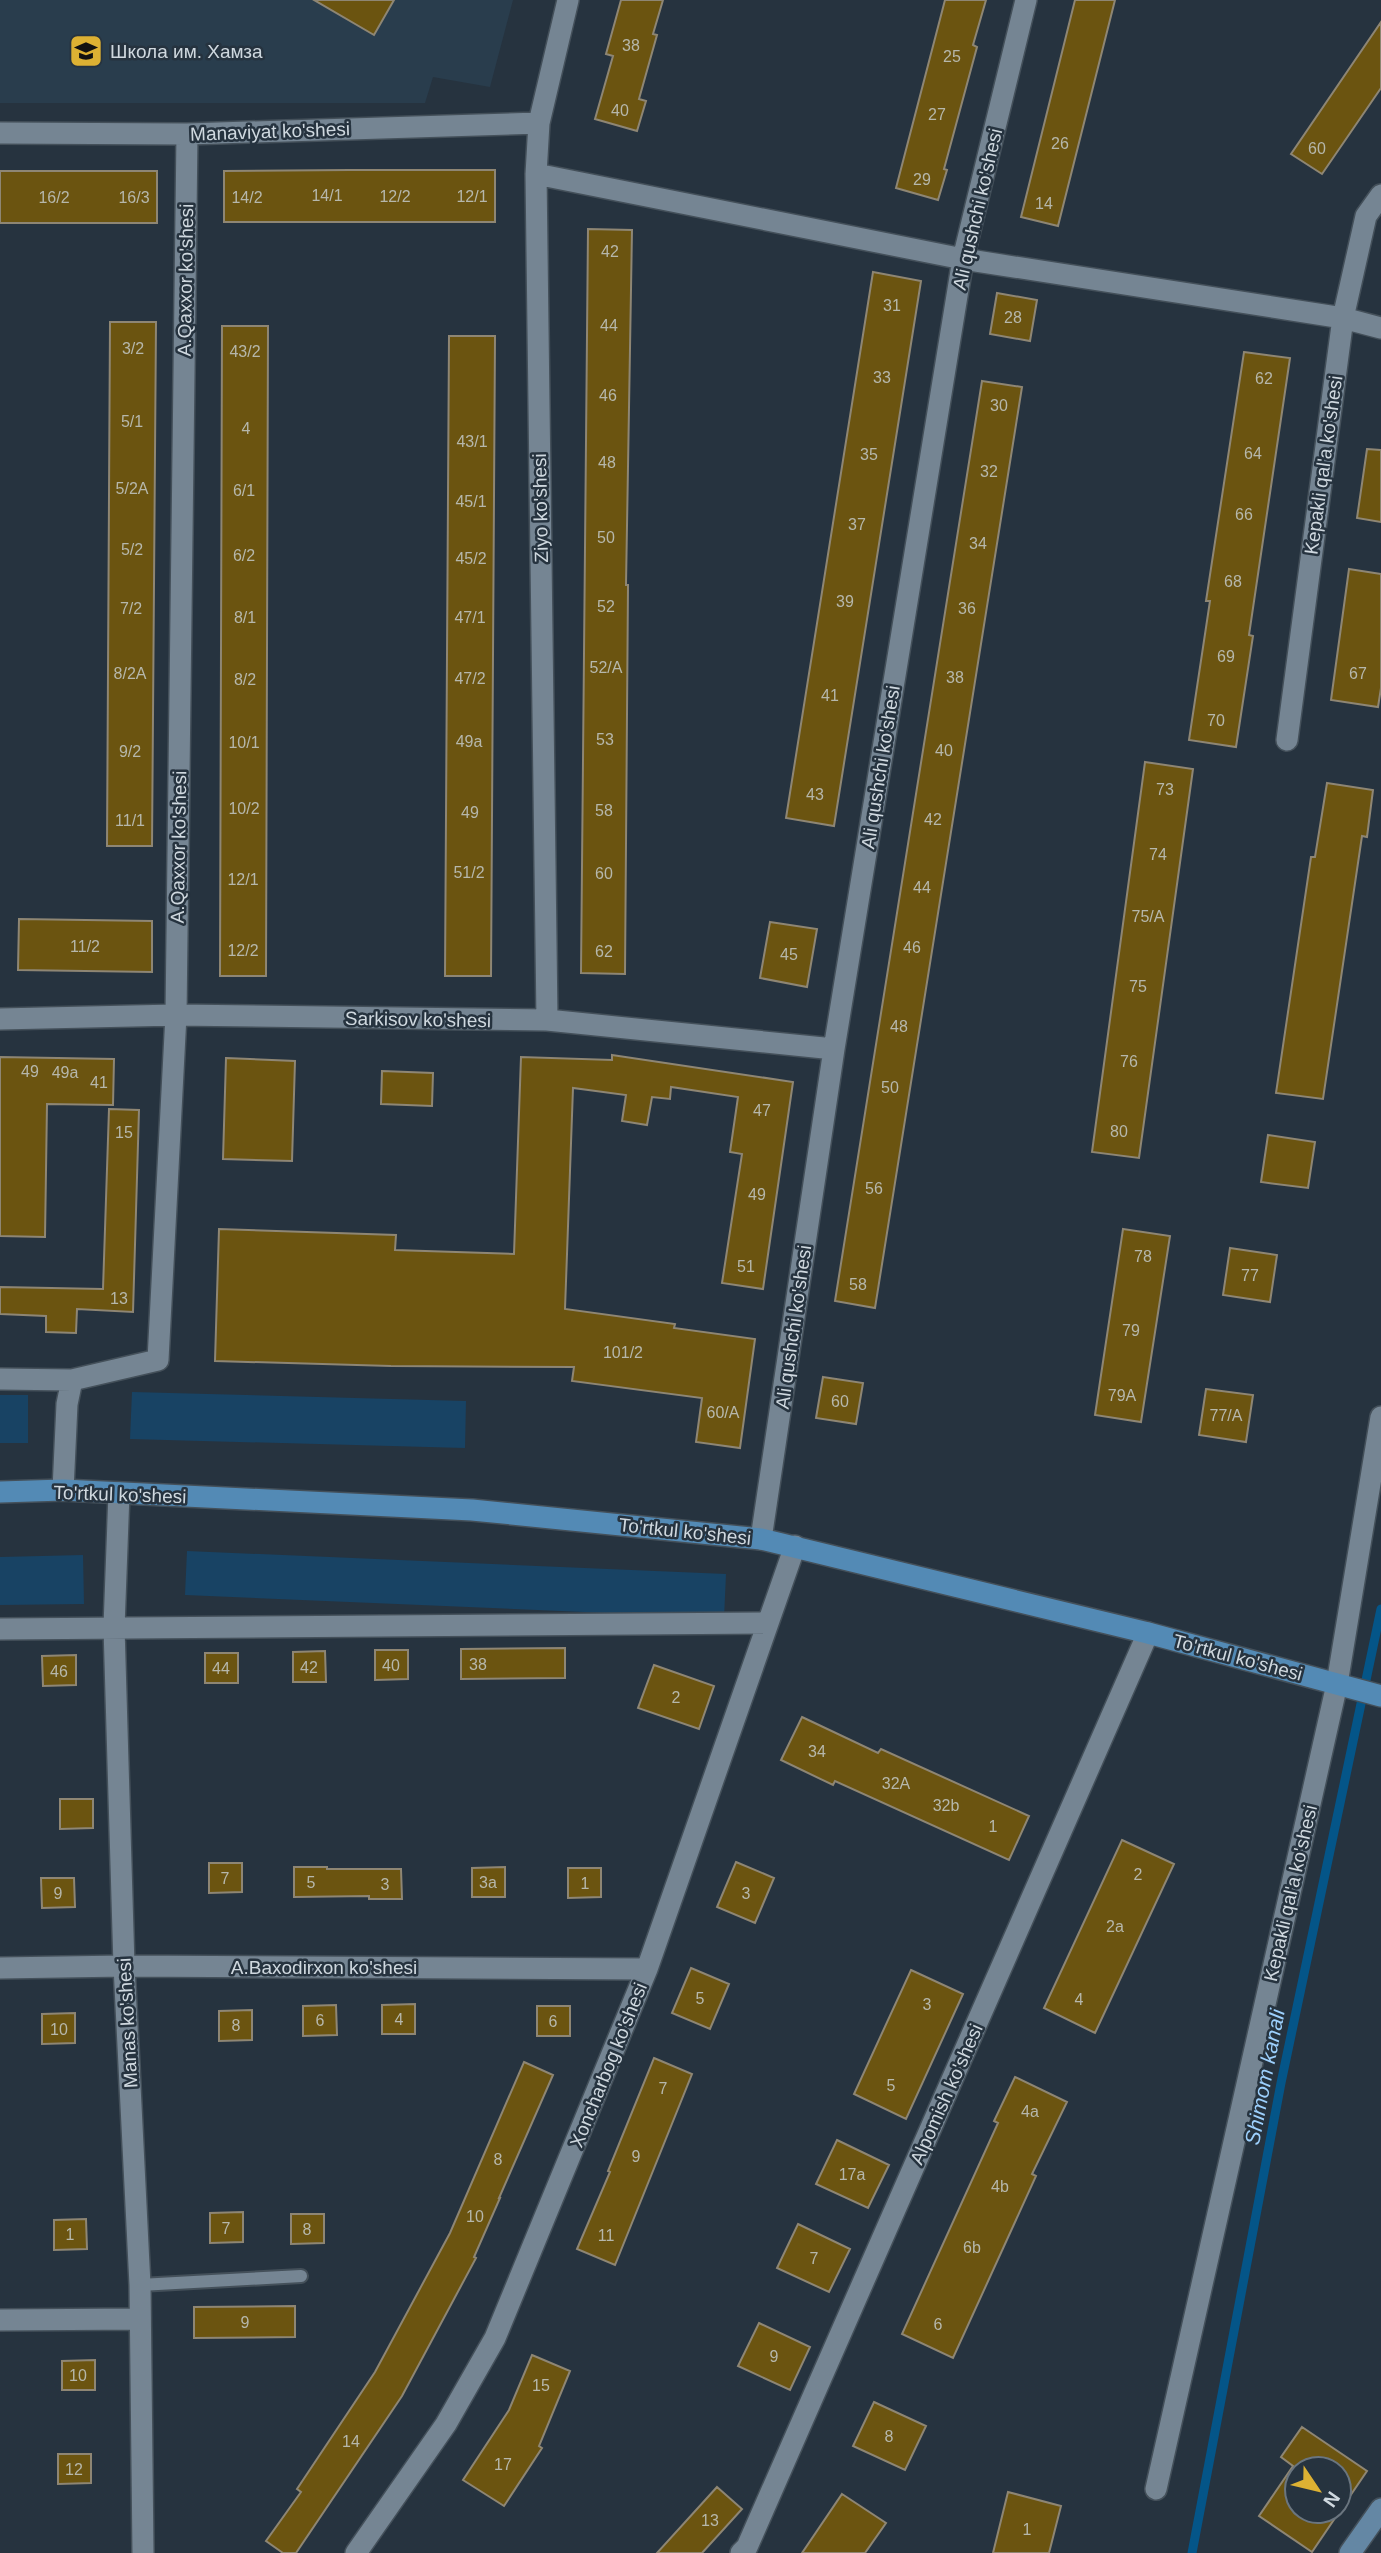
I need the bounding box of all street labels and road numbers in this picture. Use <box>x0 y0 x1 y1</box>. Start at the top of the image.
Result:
street label: Manaviyat ko'shesi <box>190 118 350 145</box>
street label: Ali qushchi ko'shesi <box>949 126 1006 292</box>
street label: A.Qaxxor ko'shesi <box>174 204 197 356</box>
street label: Kepakli qal'a ko'shesi <box>1301 374 1346 556</box>
street label: Ziyo ko'shesi <box>529 453 552 563</box>
street label: Ali qushchi ko'shesi <box>857 684 904 850</box>
street label: A.Qaxxor ko'shesi <box>167 771 190 923</box>
street label: Sarkisov ko'shesi <box>345 1008 491 1031</box>
street label: Ali qushchi ko'shesi <box>772 1244 815 1410</box>
street label: To'rtkul ko'shesi <box>53 1482 187 1507</box>
street label: To'rtkul ko'shesi <box>618 1514 752 1549</box>
street label: To'rtkul ko'shesi <box>1171 1630 1305 1685</box>
street label: Kepakli qal'a ko'shesi <box>1260 1803 1321 1983</box>
street label: Manas ko'shesi <box>114 1957 141 2089</box>
street label: A.Baxodirxon ko'shesi <box>231 1957 417 1978</box>
street label: Xoncharbog ko'shesi <box>566 1980 651 2151</box>
street label: Alpomish ko'shesi <box>906 2021 987 2168</box>

